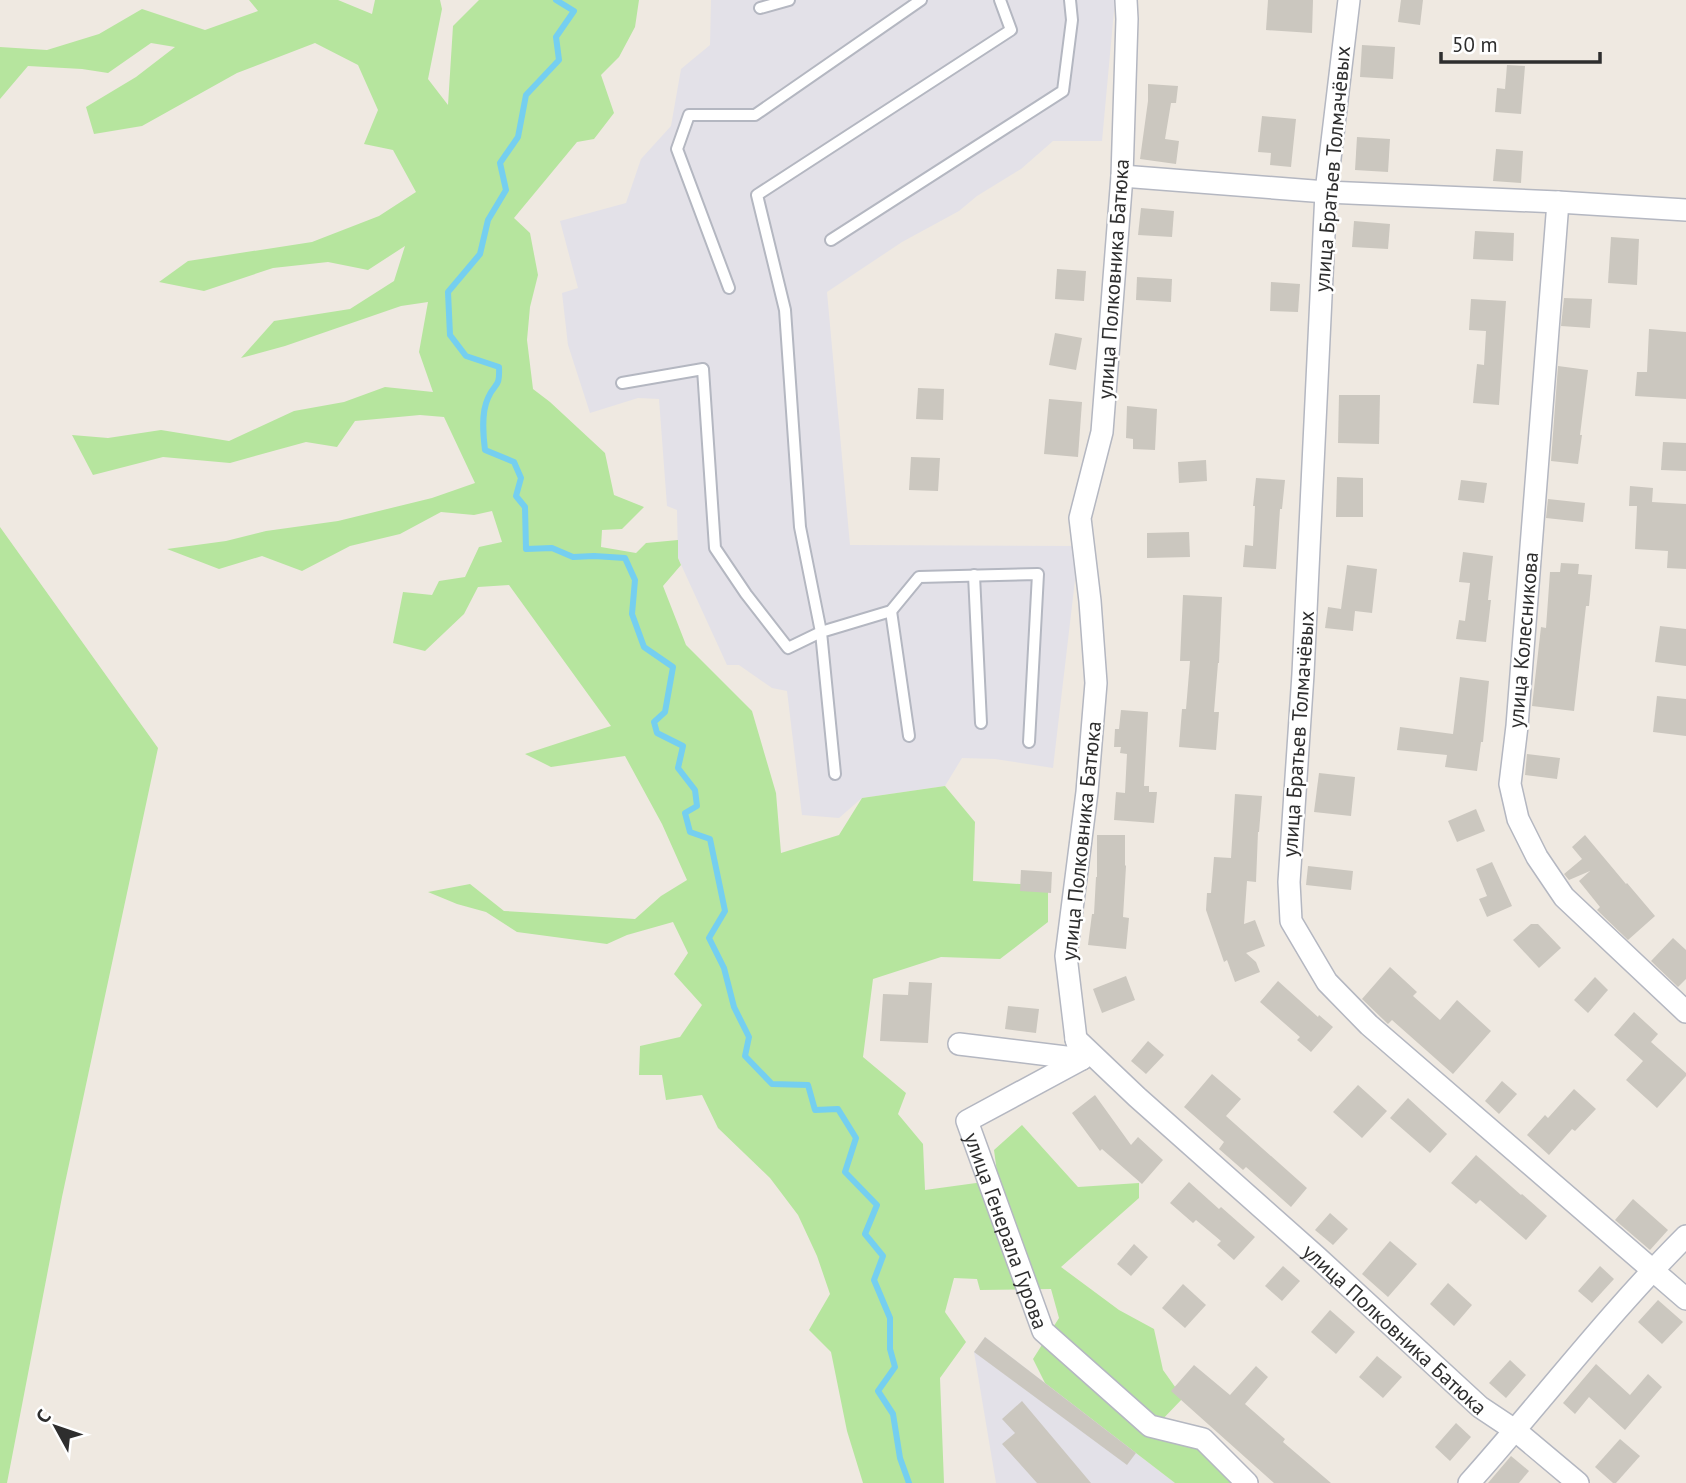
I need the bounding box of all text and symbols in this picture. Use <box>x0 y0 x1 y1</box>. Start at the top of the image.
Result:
scale bar <box>1441 21 1600 65</box>
text: 50 m <box>1452 31 1498 58</box>
street label: улица Братьев Толмачёвых <box>1308 45 1356 293</box>
street label: улица Полковника Батюка <box>1091 158 1135 400</box>
street label: улица Колесникова <box>1502 551 1544 729</box>
street label: улица Братьев Толмачёвых <box>1276 610 1320 858</box>
street label: улица Полковника Батюка <box>1055 720 1107 962</box>
street label: улица Генерала Гурова <box>959 1128 1055 1333</box>
street label: улица Полковника Батюка <box>1297 1237 1493 1420</box>
north arrow <box>21 1392 91 1462</box>
text: С <box>30 1404 56 1428</box>

